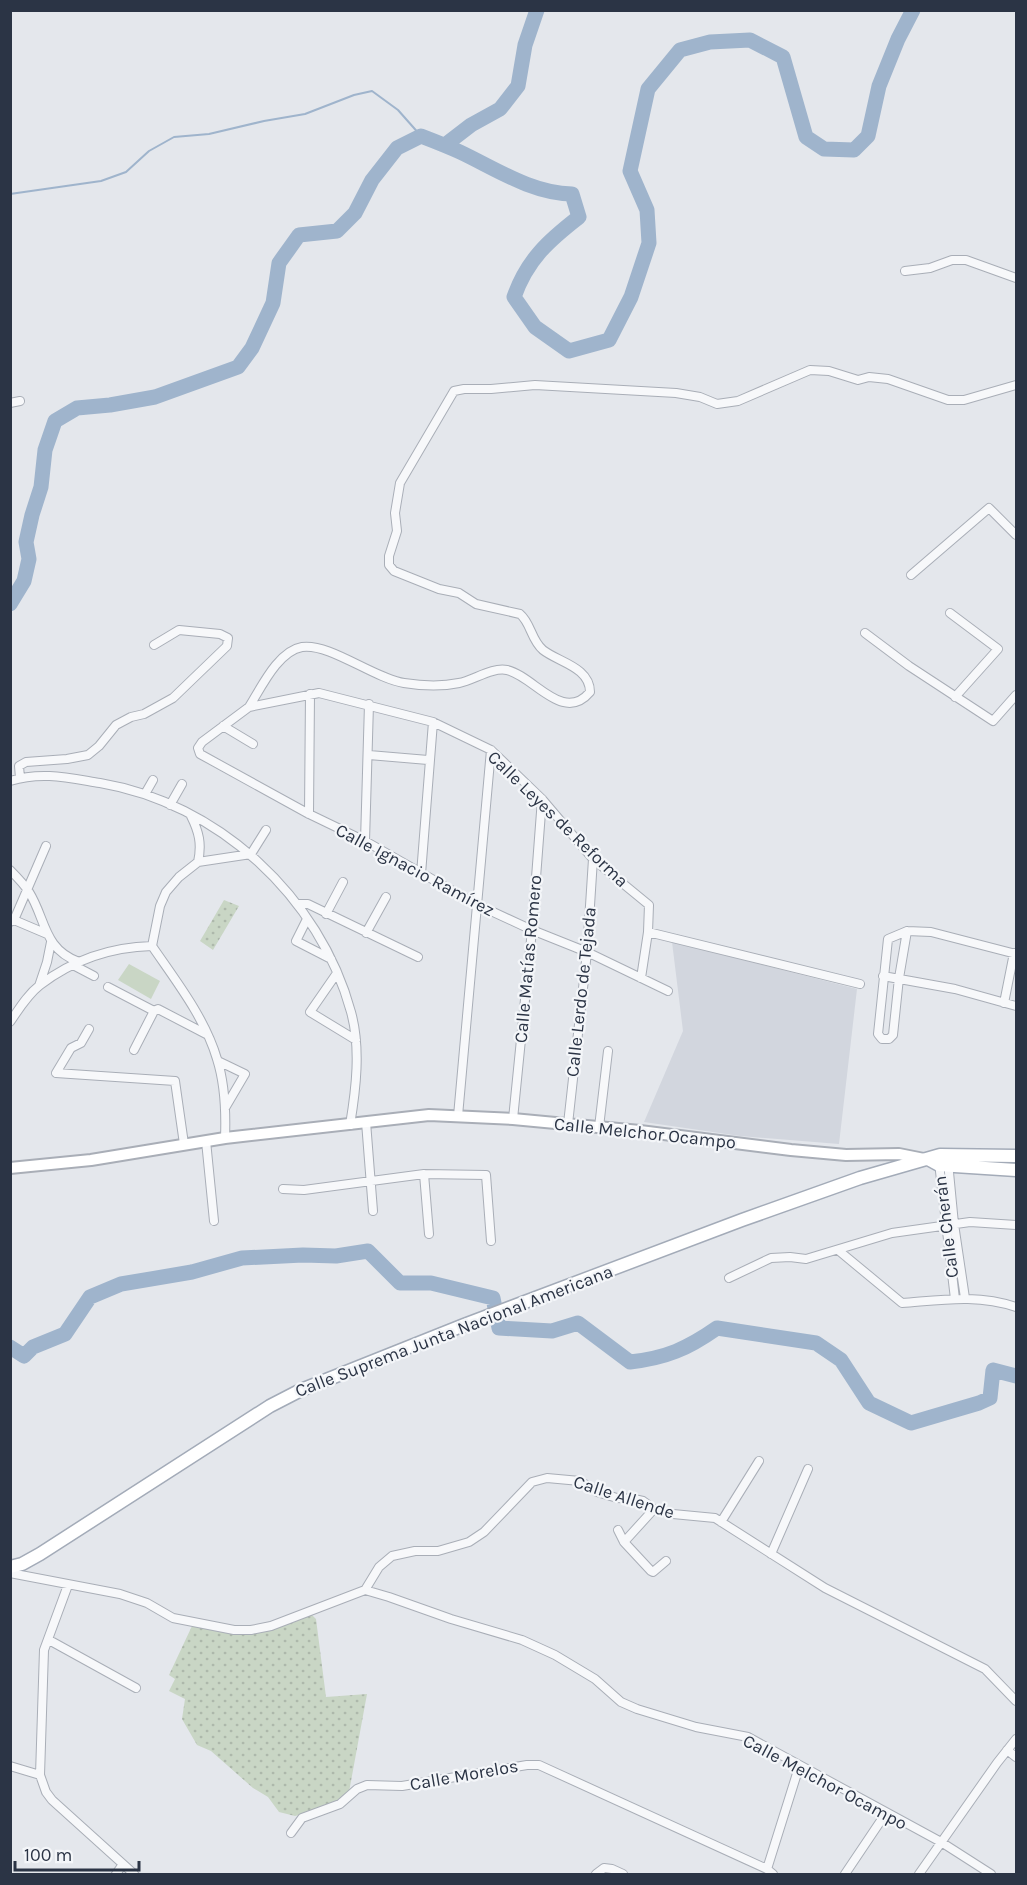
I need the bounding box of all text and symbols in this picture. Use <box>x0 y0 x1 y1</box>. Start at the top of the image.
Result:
street label: Calle Leyes de Reforma <box>483 746 633 892</box>
street label: Calle Ignacio Ramírez <box>332 819 498 921</box>
street label: Calle Matías Romero <box>510 874 546 1044</box>
street label: Calle Lerdo de Tejada <box>561 906 601 1078</box>
street label: Calle Melchor Ocampo <box>553 1113 737 1153</box>
street label: Calle Cherán <box>929 1175 963 1279</box>
street label: Calle Suprema Junta Nacional Americana <box>292 1260 616 1402</box>
street label: Calle Allende <box>571 1470 677 1524</box>
street label: Calle Melchor Ocampo <box>739 1729 911 1835</box>
street label: Calle Morelos <box>408 1755 520 1795</box>
scale bar <box>15 1834 140 1872</box>
text: 100 m <box>24 1844 72 1866</box>

